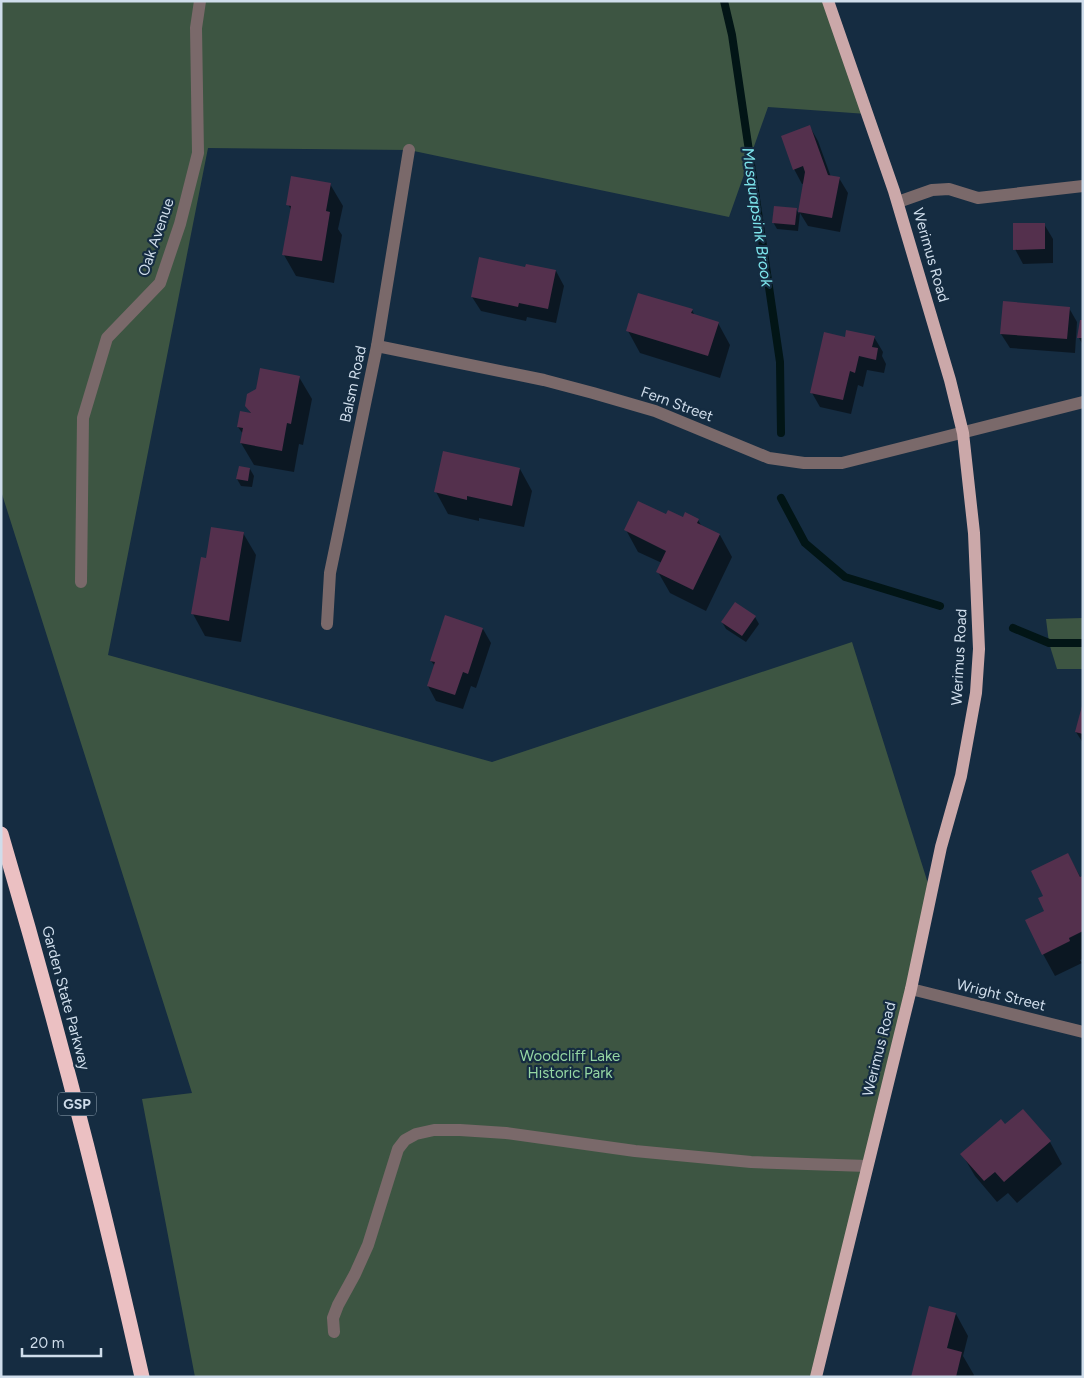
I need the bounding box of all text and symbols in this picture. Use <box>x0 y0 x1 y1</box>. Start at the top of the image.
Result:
water label: Musquapsink Brook <box>738 146 777 289</box>
street label: Oak Avenue <box>134 196 178 278</box>
street label: Werimus Road <box>909 206 953 304</box>
street label: Balsm Road <box>336 344 370 424</box>
street label: Fern Street <box>638 383 716 425</box>
street label: Werimus Road <box>947 608 971 706</box>
street label: Garden State Parkway <box>38 924 94 1072</box>
street label: Wright Street <box>954 975 1048 1015</box>
street label: Werimus Road <box>859 1000 899 1098</box>
park label: Woodcliff Lake Historic Park <box>520 1047 620 1082</box>
road number: GSP <box>58 1092 96 1116</box>
scale bar <box>22 1326 101 1358</box>
text: 20 m <box>30 1334 64 1352</box>

